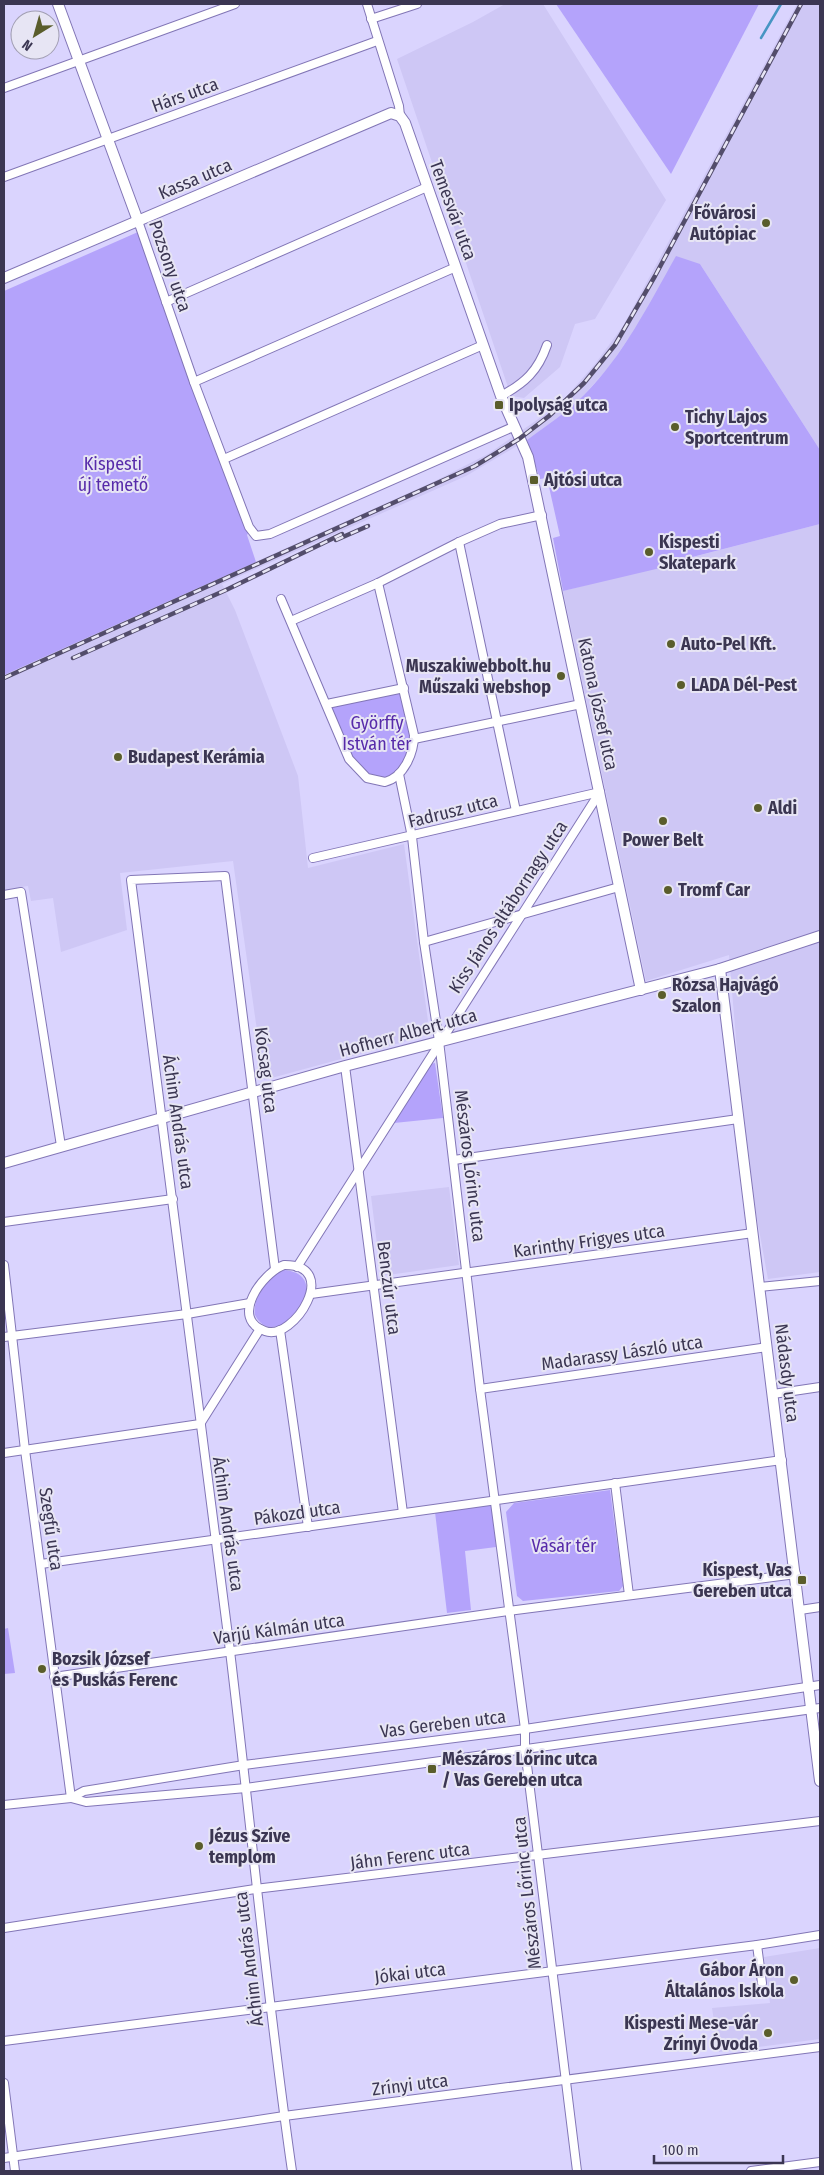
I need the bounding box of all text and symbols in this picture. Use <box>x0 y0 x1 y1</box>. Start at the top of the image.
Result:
north arrow <box>10 10 60 60</box>
text: N <box>19 36 36 54</box>
street label: Hárs utca <box>149 73 221 117</box>
street label: Kassa utca <box>155 154 235 204</box>
street label: Temesvár utca <box>425 157 481 263</box>
place label: Fővárosi Autópiac <box>689 202 756 245</box>
street label: Pozsony utca <box>144 217 196 315</box>
marker: Fővárosi Autópiac <box>760 217 772 229</box>
place label: Ipolyság utca <box>509 394 608 416</box>
marker: Ipolyság utca <box>493 399 505 411</box>
place label: Tichy Lajos Sportcentrum <box>685 406 788 449</box>
marker: Tichy Lajos Sportcentrum <box>669 421 681 433</box>
park label: Kispesti új temető <box>78 453 148 496</box>
place label: Ajtósi utca <box>543 469 622 491</box>
marker: Ajtósi utca <box>528 474 540 486</box>
place label: Kispesti Skatepark <box>659 531 736 574</box>
marker: Kispesti Skatepark <box>643 546 655 558</box>
place label: Auto-Pel Kft. <box>680 633 776 655</box>
street label: Katona József utca <box>573 636 623 772</box>
marker: Auto-Pel Kft. <box>665 638 677 650</box>
place label: Muszakiwebbolt.hu Műszaki webshop <box>406 655 551 698</box>
marker: Muszakiwebbolt.hu Műszaki webshop <box>555 670 567 682</box>
place label: LADA Dél-Pest <box>691 674 798 696</box>
marker: LADA Dél-Pest <box>675 679 687 691</box>
park label: Györffy István tér <box>342 712 412 755</box>
place label: Budapest Kerámia <box>128 746 265 768</box>
marker: Budapest Kerámia <box>112 751 124 763</box>
street label: Fadrusz utca <box>406 789 500 833</box>
place label: Aldi <box>767 797 797 819</box>
marker: Aldi <box>752 802 764 814</box>
marker: Power Belt <box>657 815 669 827</box>
street label: Kiss János altábornagy utca <box>444 816 572 998</box>
place label: Power Belt <box>622 829 704 851</box>
place label: Tromf Car <box>678 879 751 901</box>
marker: Tromf Car <box>662 884 674 896</box>
place label: Rózsa Hajvágó Szalon <box>672 974 779 1017</box>
marker: Rózsa Hajvágó Szalon <box>656 989 668 1001</box>
street label: Hofherr Albert utca <box>337 1004 479 1062</box>
street label: Kócsag utca <box>250 1026 282 1115</box>
street label: Áchim András utca <box>158 1053 199 1191</box>
street label: Mészáros Lőrinc utca <box>450 1089 490 1243</box>
street label: Karinthy Frigyes utca <box>512 1219 666 1263</box>
street label: Benczúr utca <box>372 1240 406 1336</box>
street label: Nádasdy utca <box>770 1322 804 1424</box>
street label: Madarassy László utca <box>540 1331 704 1375</box>
street label: Áchim András utca <box>208 1455 249 1593</box>
street label: Szegfű utca <box>34 1486 68 1572</box>
street label: Pákozd utca <box>252 1496 342 1530</box>
park label: Vásár tér <box>532 1535 597 1557</box>
place label: Kispest, Vas Gereben utca <box>693 1559 792 1602</box>
marker: Kispest, Vas Gereben utca <box>796 1574 808 1586</box>
street label: Varjú Kálmán utca <box>212 1609 346 1649</box>
place label: Bozsik József és Puskás Ferenc <box>52 1648 178 1691</box>
marker: Bozsik József és Puskás Ferenc <box>36 1663 48 1675</box>
street label: Vas Gereben utca <box>379 1705 507 1743</box>
place label: Mészáros Lőrinc utca / Vas Gereben utca <box>442 1748 598 1791</box>
marker: Mészáros Lőrinc utca / Vas Gereben utca <box>426 1763 438 1775</box>
street label: Mészáros Lőrinc utca <box>508 1816 546 1970</box>
place label: Jézus Szíve templom <box>208 1825 290 1868</box>
street label: Jáhn Ferenc utca <box>349 1838 471 1874</box>
marker: Jézus Szíve templom <box>193 1840 205 1852</box>
street label: Áchim András utca <box>229 1890 268 2028</box>
street label: Jókai utca <box>373 1958 447 1988</box>
place label: Gábor Áron Általános Iskola <box>664 1958 784 2002</box>
marker: Gábor Áron Általános Iskola <box>788 1974 800 1986</box>
place label: Kispesti Mese-vár Zrínyi Óvoda <box>624 2012 758 2055</box>
marker: Kispesti Mese-vár Zrínyi Óvoda <box>762 2027 774 2039</box>
street label: Zrínyi utca <box>371 2069 450 2101</box>
scale bar <box>654 2132 783 2164</box>
text: 100 m <box>662 2141 699 2159</box>

